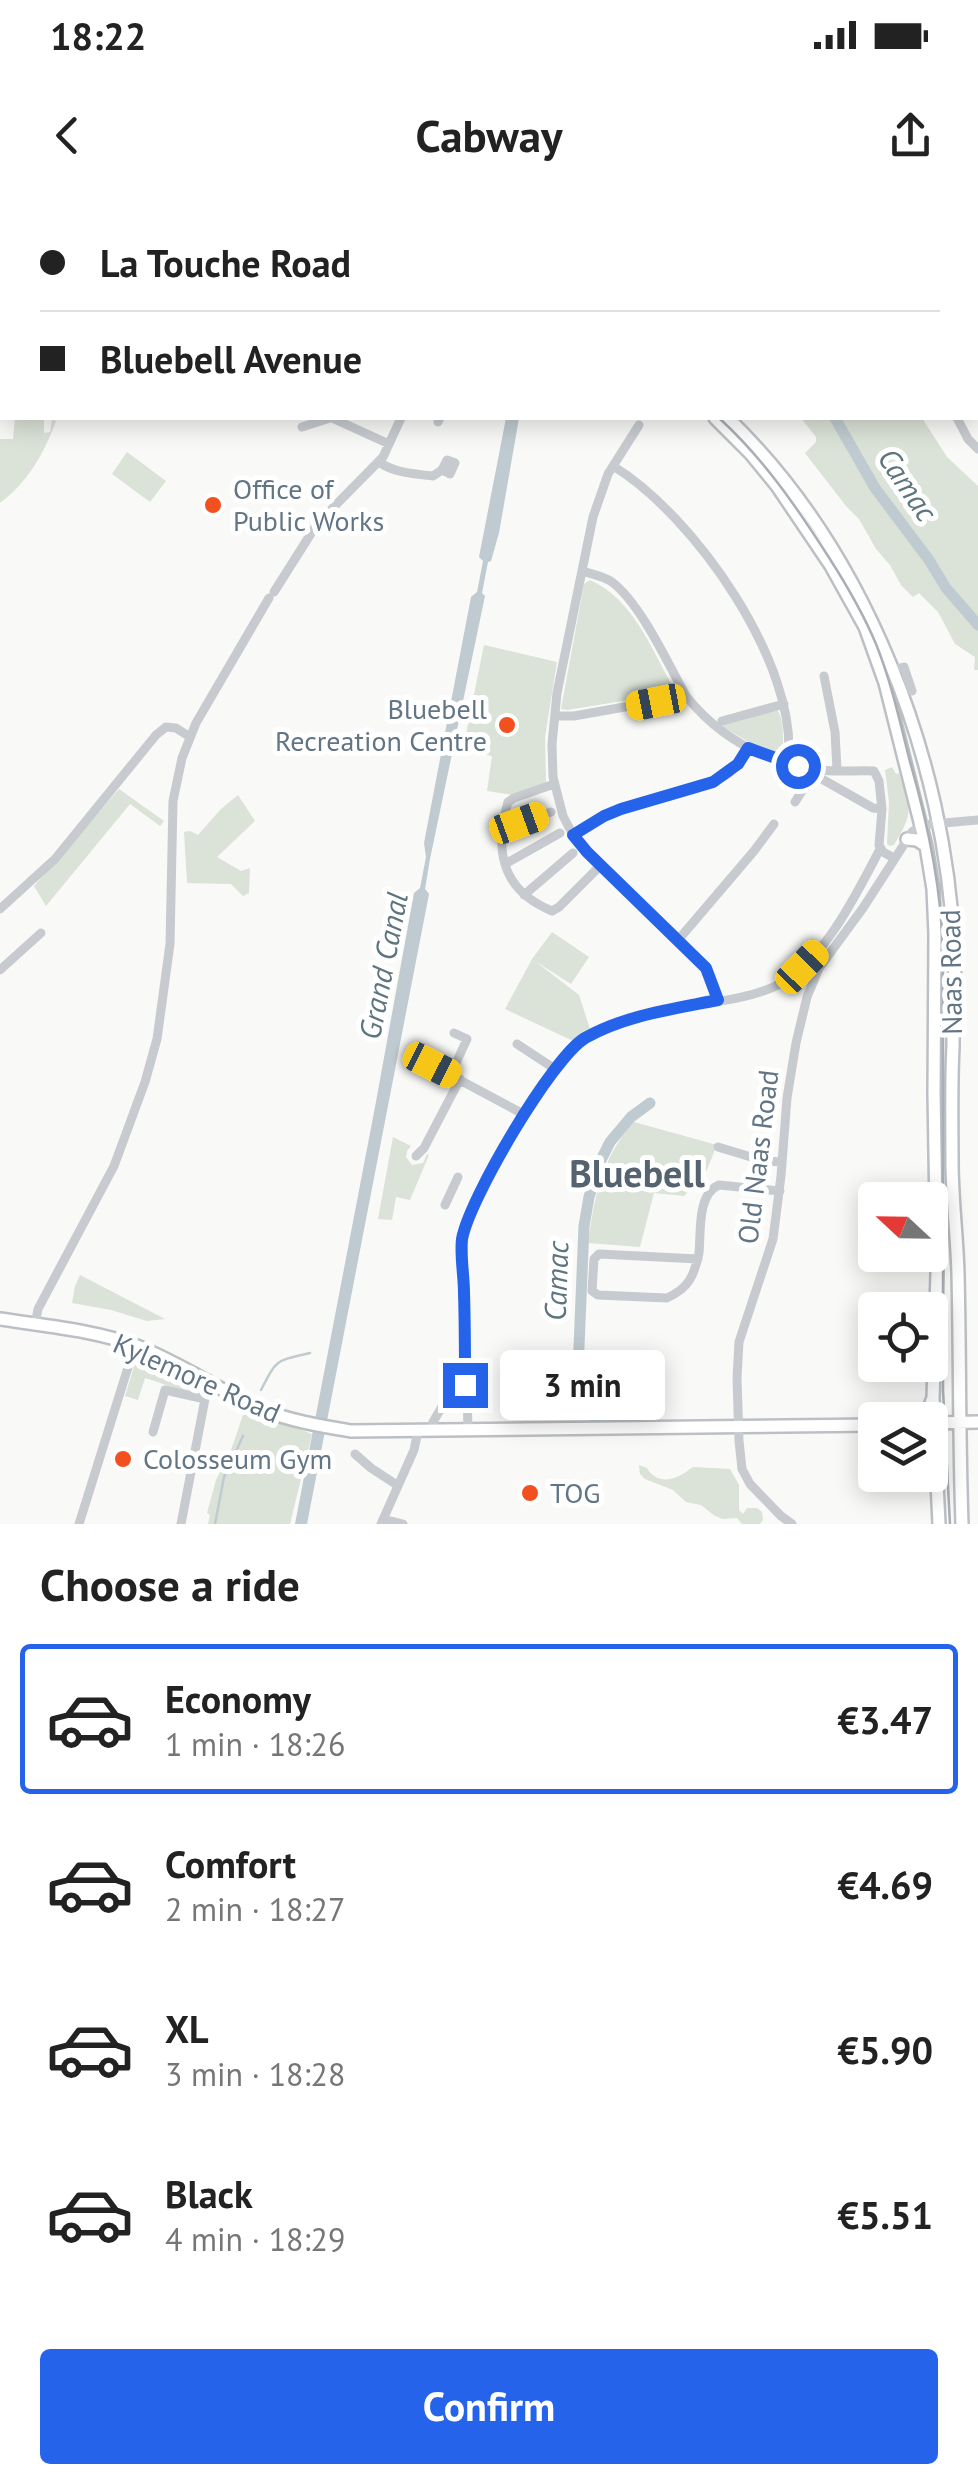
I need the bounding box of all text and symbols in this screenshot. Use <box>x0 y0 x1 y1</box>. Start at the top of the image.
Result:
text: 18:22 <box>50 11 146 60</box>
text: Cabway <box>416 106 562 164</box>
icon: back <box>40 108 95 163</box>
icon: share <box>883 108 938 163</box>
text: La Touche Road <box>100 238 351 287</box>
text: Bluebell Avenue <box>100 334 362 383</box>
water label: Camac <box>870 440 947 529</box>
place label: Office of Public Works <box>233 470 384 539</box>
marker: Office of Public Works <box>202 494 224 516</box>
car <box>624 682 688 722</box>
place label: Bluebell Recreation Centre <box>275 690 487 759</box>
marker: Bluebell Recreation Centre <box>496 714 518 736</box>
route start <box>776 744 821 789</box>
car <box>486 799 552 847</box>
water label: Grand Canal <box>349 889 416 1043</box>
street label: Naas Road <box>931 909 970 1035</box>
car <box>770 935 834 999</box>
car <box>398 1038 466 1092</box>
street label: Old Naas Road <box>728 1068 787 1246</box>
district label: Bluebell <box>569 1148 706 1197</box>
north arrow <box>858 1182 948 1272</box>
map controls <box>858 1182 948 1492</box>
water label: Camac <box>535 1240 576 1322</box>
button: locate <box>858 1292 948 1382</box>
street label: Kylemore Road <box>108 1324 287 1431</box>
callout: 3 min <box>500 1350 665 1420</box>
route end <box>443 1363 488 1408</box>
text: 3 min <box>543 1364 622 1406</box>
button: layers <box>858 1402 948 1492</box>
place label: Colosseum Gym <box>143 1440 332 1477</box>
marker: Colosseum Gym <box>112 1448 134 1470</box>
place label: TOG <box>550 1474 600 1511</box>
marker: TOG <box>519 1482 541 1504</box>
text: Choose a ride <box>40 1555 300 1613</box>
icon: car <box>45 1674 135 1764</box>
text: Economy <box>165 1674 311 1723</box>
text: €3.47 <box>837 1695 933 1744</box>
text: 1 min · 18:26 <box>165 1723 345 1765</box>
icon: car <box>45 1839 135 1929</box>
text: Comfort <box>165 1839 296 1888</box>
text: €4.69 <box>837 1860 933 1909</box>
text: 2 min · 18:27 <box>165 1888 345 1930</box>
icon: car <box>45 2004 135 2094</box>
text: XL <box>165 2004 209 2053</box>
text: €5.90 <box>837 2025 933 2074</box>
text: 3 min · 18:28 <box>165 2053 345 2095</box>
icon: car <box>45 2169 135 2259</box>
text: Black <box>165 2169 253 2218</box>
text: €5.51 <box>837 2190 933 2239</box>
text: 4 min · 18:29 <box>165 2218 345 2260</box>
button: Confirm <box>40 2349 938 2464</box>

